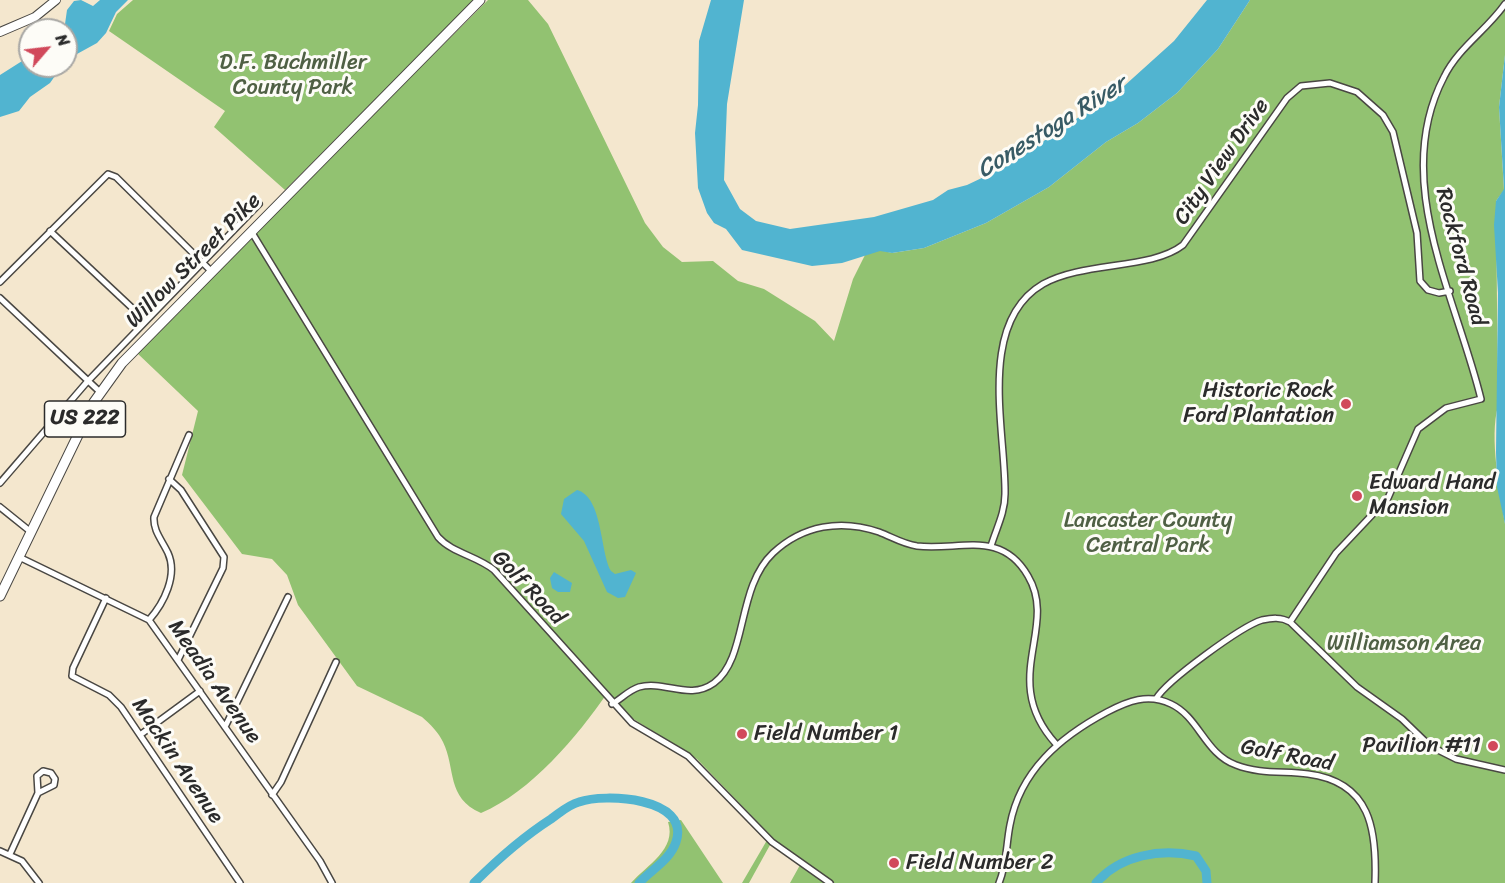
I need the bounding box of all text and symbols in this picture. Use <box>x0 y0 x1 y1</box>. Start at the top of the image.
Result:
north arrow <box>18 18 78 78</box>
text: N <box>47 29 78 52</box>
park label: D.F. Buchmiller County Park <box>219 50 367 101</box>
water label: Conestoga River <box>972 71 1132 185</box>
street label: City View Drive <box>1169 94 1275 230</box>
street label: Rockford Road <box>1429 185 1491 329</box>
street label: Willow Street Pike <box>121 188 267 334</box>
place label: Historic Rock Ford Plantation <box>1183 378 1334 430</box>
marker: Historic Rock Ford Plantation <box>1339 397 1353 411</box>
road number: US 222 <box>44 401 125 437</box>
place label: Edward Hand Mansion <box>1369 470 1495 522</box>
marker: Edward Hand Mansion <box>1350 489 1364 503</box>
park label: Lancaster County Central Park <box>1064 508 1232 560</box>
street label: Golf Road <box>486 545 570 631</box>
street label: Meadia Avenue <box>162 615 266 749</box>
park label: Williamson Area <box>1327 631 1481 657</box>
street label: Mackin Avenue <box>125 693 229 829</box>
place label: Field Number 1 <box>754 721 898 747</box>
marker: Field Number 1 <box>735 727 749 741</box>
place label: Pavilion #11 <box>1362 733 1481 759</box>
street label: Golf Road <box>1239 734 1335 778</box>
marker: Pavilion #11 <box>1486 739 1500 753</box>
place label: Field Number 2 <box>906 850 1053 876</box>
marker: Field Number 2 <box>887 856 901 870</box>

